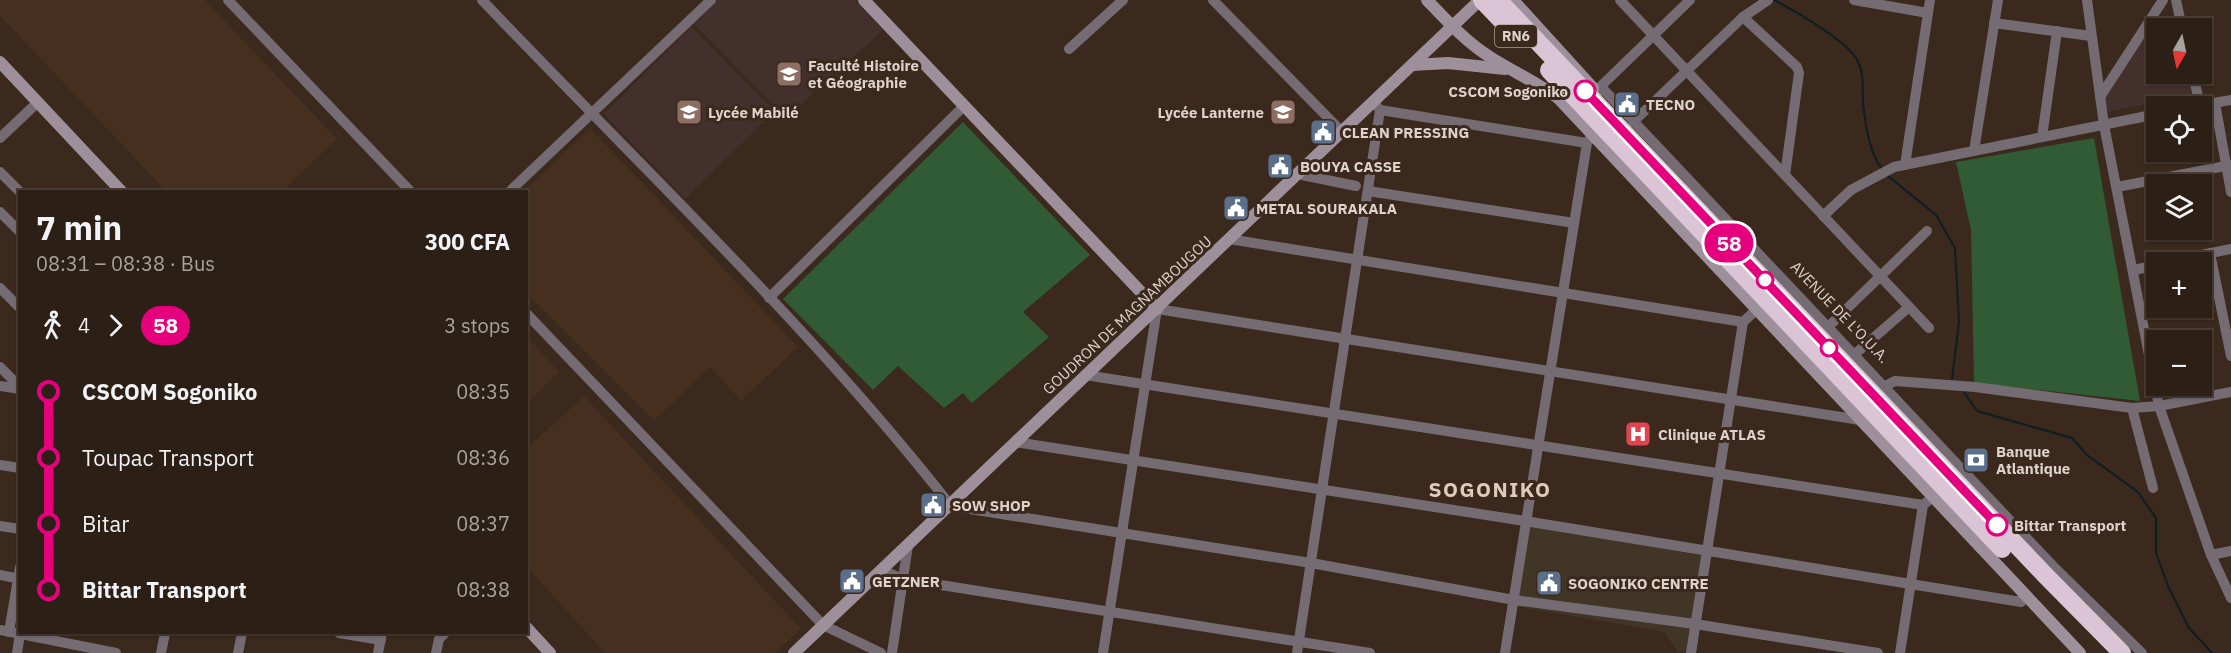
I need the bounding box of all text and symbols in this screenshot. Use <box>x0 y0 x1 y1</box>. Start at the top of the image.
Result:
north arrow <box>2146 18 2212 84</box>
map controls <box>2146 18 2212 396</box>
road number: RN6 <box>1495 25 1537 47</box>
place label: Faculté Histoire et Géographie <box>808 56 919 92</box>
school or university icon: Faculté Histoire et Géographie <box>774 59 804 89</box>
marker: CSCOM Sogoniko <box>1574 80 1596 102</box>
place label: CSCOM Sogoniko <box>1448 82 1568 101</box>
public building icon: TECNO <box>1612 89 1642 119</box>
place label: TECNO <box>1646 95 1695 114</box>
button: locate <box>2146 96 2212 162</box>
school or university icon: Lycée Mabilé <box>674 97 704 127</box>
school or university icon: Lycée Lanterne <box>1268 97 1298 127</box>
place label: Lycée Mabilé <box>708 103 799 122</box>
place label: Lycée Lanterne <box>1158 103 1264 122</box>
public building icon: CLEAN PRESSING <box>1308 117 1338 147</box>
place label: CLEAN PRESSING <box>1342 123 1469 142</box>
public building icon: BOUYA CASSE <box>1265 151 1295 181</box>
place label: BOUYA CASSE <box>1300 157 1401 176</box>
button: layers <box>2146 174 2212 240</box>
public building icon: METAL SOURAKALA <box>1221 193 1251 223</box>
place label: METAL SOURAKALA <box>1256 199 1397 218</box>
text: 7 min <box>36 206 122 249</box>
line badge: 58 <box>1702 224 1756 262</box>
text: 300 CFA <box>425 227 510 256</box>
text: 58 <box>1716 229 1742 257</box>
street label: GOUDRON DE MAGNAMBOUGOU <box>1039 232 1215 398</box>
text: 08:31 – 08:38 · Bus <box>36 250 215 277</box>
button: + <box>2146 252 2212 318</box>
street label: AVENUE DE L'O.U.A. <box>1787 257 1893 367</box>
unlabelled marker <box>1756 271 1774 289</box>
icon: walk <box>36 309 69 342</box>
icon: forward <box>99 309 132 342</box>
text: 58 <box>153 311 178 339</box>
text: 4 <box>78 312 90 339</box>
text: 3 stops <box>444 312 510 339</box>
button: − <box>2146 330 2212 396</box>
unlabelled marker <box>1820 339 1838 357</box>
text: CSCOM Sogoniko <box>82 377 257 406</box>
text: 08:35 <box>456 378 510 405</box>
hospital icon: Clinique ATLAS <box>1623 419 1653 449</box>
place label: Clinique ATLAS <box>1658 425 1766 444</box>
place label: Banque Atlantique <box>1996 442 2070 478</box>
text: Toupac Transport <box>82 443 254 472</box>
text: 08:36 <box>456 444 510 471</box>
bank icon: Banque Atlantique <box>1961 445 1991 475</box>
district label: SOGONIKO <box>1428 475 1552 503</box>
public building icon: SOW SHOP <box>918 490 948 520</box>
place label: SOW SHOP <box>952 496 1031 515</box>
text: Bitar <box>82 509 129 538</box>
text: 08:37 <box>456 510 510 537</box>
marker: Bittar Transport <box>1986 514 2008 536</box>
place label: Bittar Transport <box>2014 516 2127 535</box>
public building icon: GETZNER <box>837 566 867 596</box>
public building icon: SOGONIKO CENTRE <box>1534 568 1564 598</box>
place label: GETZNER <box>872 572 940 591</box>
place label: SOGONIKO CENTRE <box>1568 574 1709 593</box>
text: Bittar Transport <box>82 575 247 604</box>
text: 08:38 <box>456 576 510 603</box>

